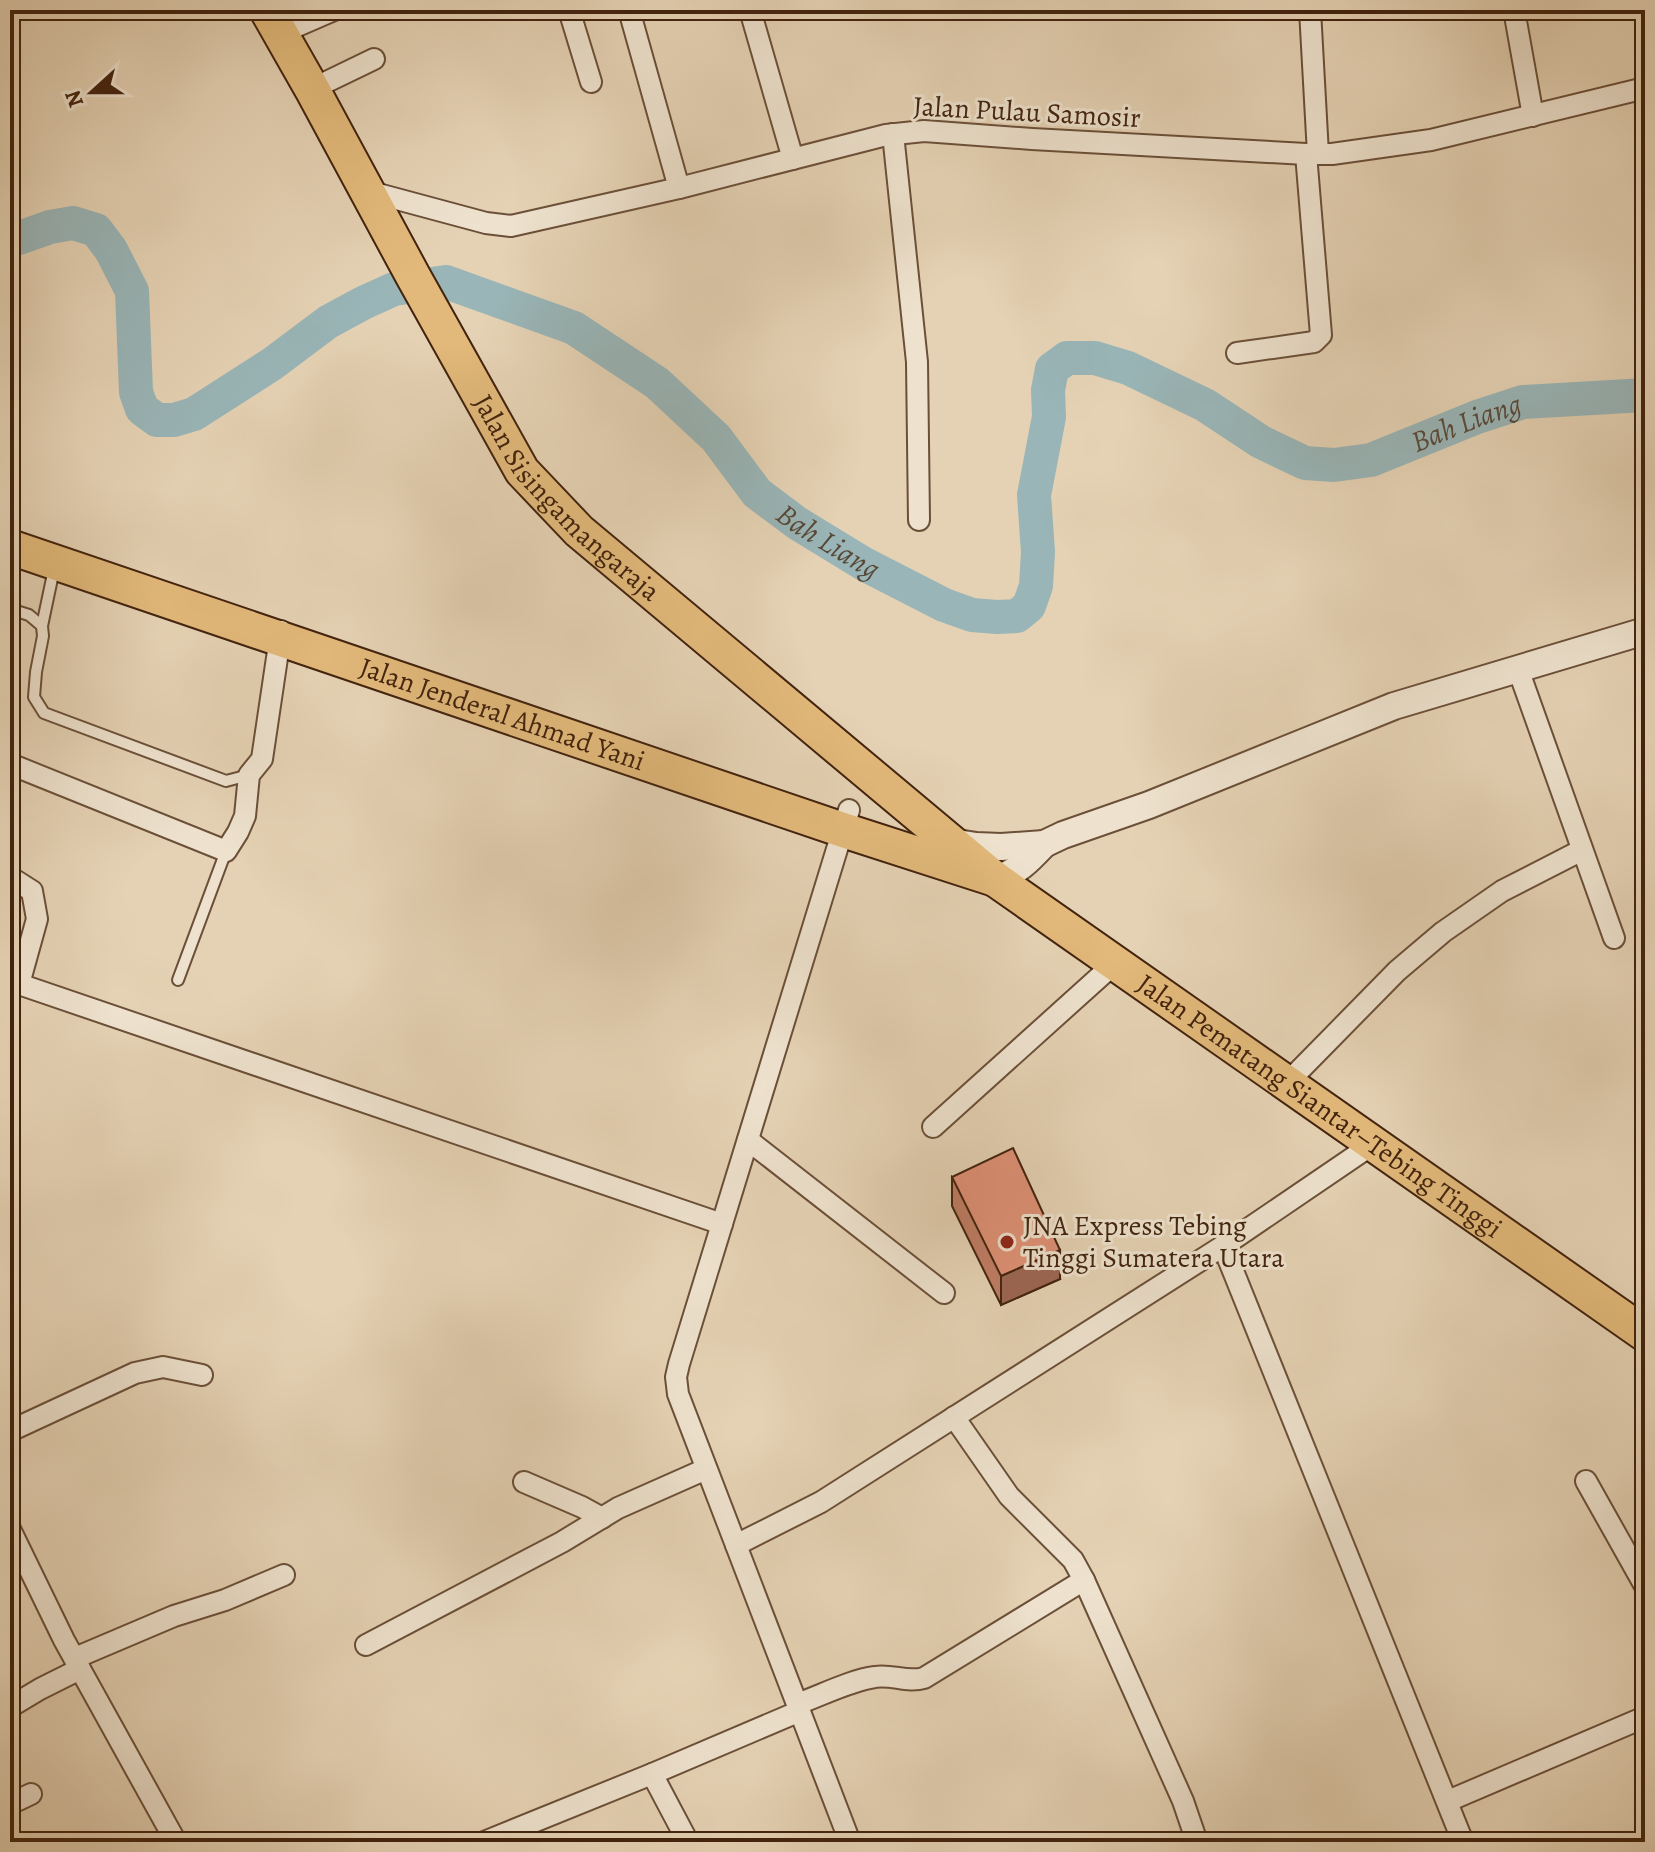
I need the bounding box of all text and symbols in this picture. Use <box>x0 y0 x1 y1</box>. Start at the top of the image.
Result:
north arrow <box>52 52 132 132</box>
text: N <box>57 86 91 112</box>
street label: Jalan Pulau Samosir <box>912 87 1142 137</box>
water label: Bah Liang <box>1405 384 1527 462</box>
street label: Jalan Sisingamangaraja <box>464 388 668 610</box>
water label: Bah Liang <box>768 494 887 589</box>
street label: Jalan Jenderal Ahmad Yani <box>355 648 650 780</box>
street label: Jalan Pematang Siantar–Tebing Tinggi <box>1129 965 1510 1247</box>
place label: JNA Express Tebing Tinggi Sumatera Utara <box>1023 1207 1284 1277</box>
marker: JNA Express Tebing Tinggi Sumatera Utara <box>998 1233 1016 1251</box>

